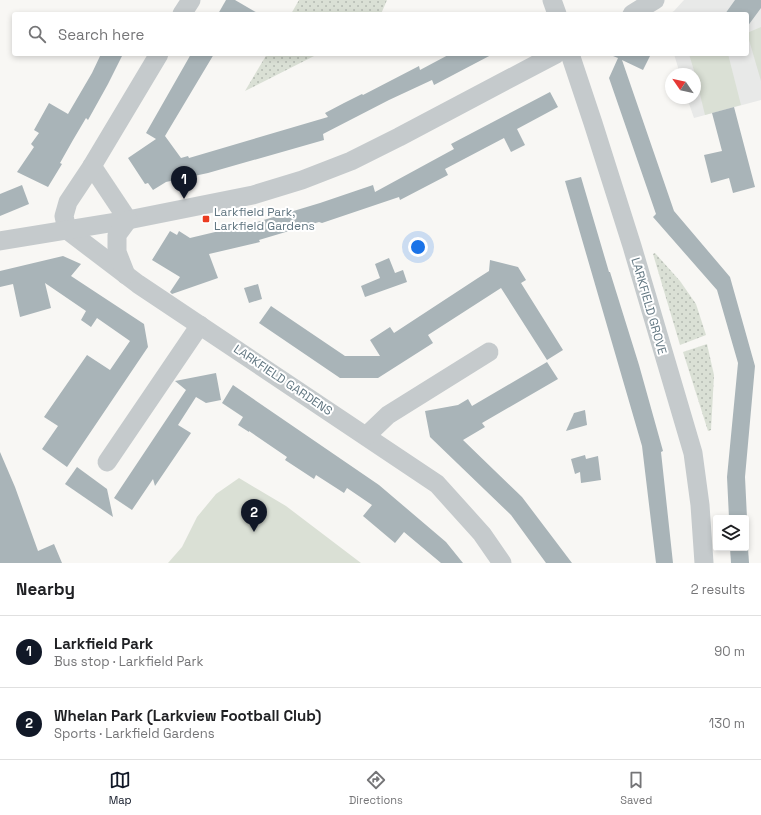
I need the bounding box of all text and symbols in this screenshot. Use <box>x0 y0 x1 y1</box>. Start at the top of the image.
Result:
search box <box>12 12 749 56</box>
icon: search <box>26 23 48 45</box>
text: Search here <box>58 25 144 44</box>
north arrow <box>665 68 701 104</box>
pin: 1 <box>171 166 197 199</box>
place label: Larkfield Park, Larkfield Gardens <box>214 204 315 234</box>
marker: Larkfield Park, Larkfield Gardens <box>201 214 211 224</box>
your location <box>408 237 428 257</box>
street label: LARKFIELD GROVE <box>627 256 671 357</box>
street label: LARKFIELD GARDENS <box>231 341 335 419</box>
pin: 2 <box>241 499 267 532</box>
map controls <box>713 515 749 551</box>
button: layers <box>713 515 749 551</box>
text: Nearby <box>16 578 75 600</box>
text: 2 results <box>691 581 745 598</box>
text: Larkfield Park <box>54 634 153 653</box>
text: 1 <box>26 643 32 660</box>
text: 90 m <box>714 643 745 660</box>
text: Bus stop · Larkfield Park <box>54 653 203 670</box>
text: Whelan Park (Larkview Football Club) <box>54 706 321 725</box>
text: 2 <box>25 715 33 732</box>
text: 130 m <box>709 715 745 732</box>
text: Sports · Larkfield Gardens <box>54 725 215 742</box>
tab: Map <box>109 769 132 807</box>
tab: Directions <box>349 769 403 807</box>
tab: Saved <box>620 769 652 807</box>

